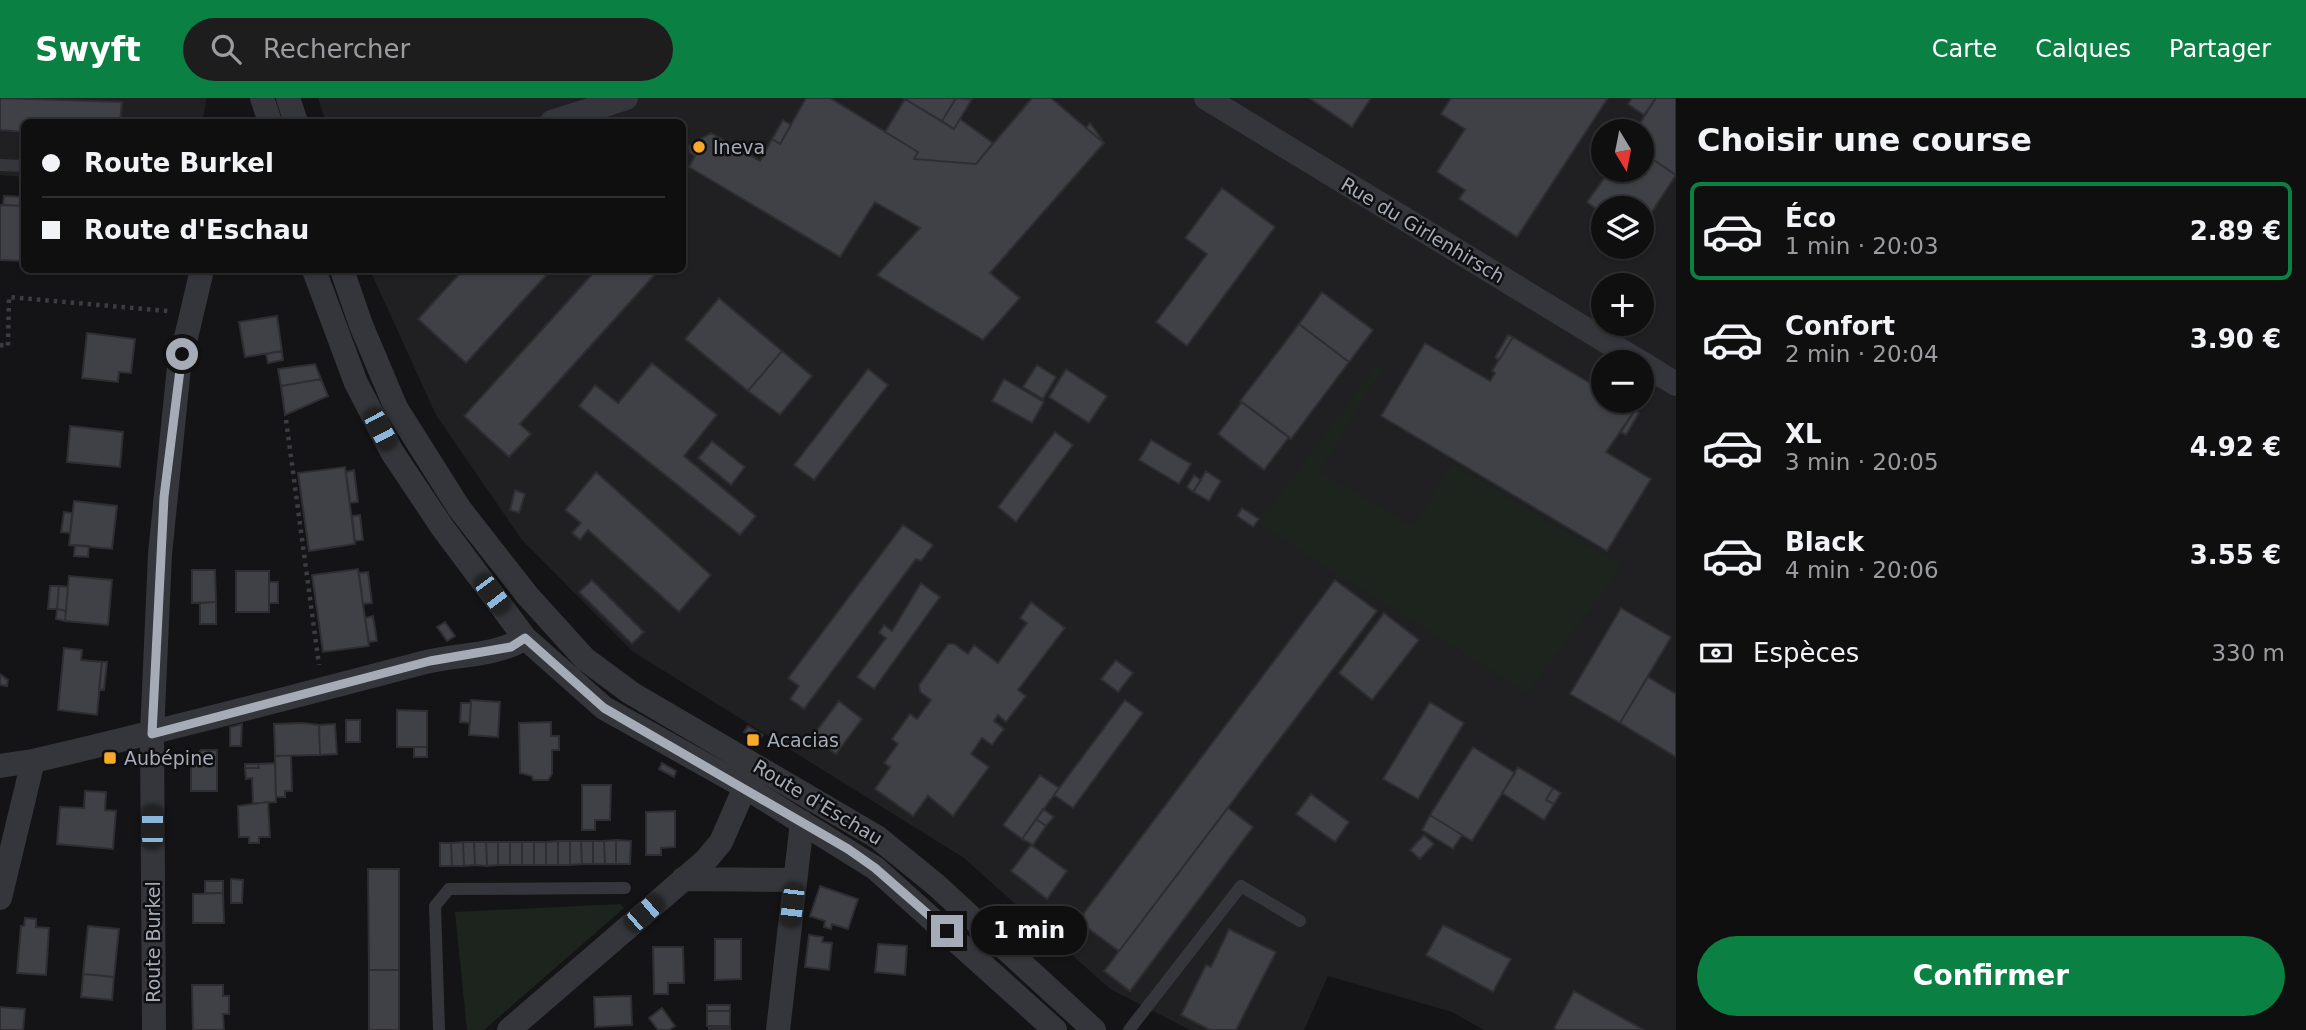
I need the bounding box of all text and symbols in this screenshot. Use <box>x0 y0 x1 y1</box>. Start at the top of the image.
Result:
search box <box>183 18 673 81</box>
text: Swyft <box>35 30 141 69</box>
icon: search <box>207 30 245 68</box>
text: Rechercher <box>263 34 410 64</box>
text: Carte <box>1932 35 1997 63</box>
text: Calques <box>2035 35 2131 63</box>
text: Partager <box>2169 35 2271 63</box>
north arrow <box>1591 119 1654 182</box>
map controls <box>1591 119 1654 413</box>
text: Choisir une course <box>1697 121 2032 159</box>
place label: Ineva <box>713 136 765 158</box>
marker: Ineva <box>691 139 707 155</box>
text: Route Burkel <box>84 148 274 178</box>
street label: Rue du Girlenhirsch <box>1337 173 1509 287</box>
button: layers <box>1591 196 1654 259</box>
icon: car <box>1701 200 1764 263</box>
text: Éco <box>1785 203 1836 233</box>
text: Route d'Eschau <box>84 215 309 245</box>
text: 2.89 € <box>2190 216 2281 246</box>
text: 1 min · 20:03 <box>1785 233 1939 259</box>
button: + <box>1591 273 1654 336</box>
icon: car <box>1701 308 1764 371</box>
text: Confort <box>1785 311 1895 341</box>
text: 3.90 € <box>2190 324 2281 354</box>
route start <box>166 338 198 370</box>
text: 2 min · 20:04 <box>1785 341 1939 367</box>
button: − <box>1591 350 1654 413</box>
car <box>361 406 400 452</box>
icon: car <box>1701 416 1764 479</box>
text: XL <box>1785 419 1822 449</box>
text: 4.92 € <box>2190 432 2281 462</box>
text: 3 min · 20:05 <box>1785 449 1939 475</box>
icon: car <box>1701 524 1764 587</box>
text: Black <box>1785 527 1864 557</box>
text: 3.55 € <box>2190 540 2281 570</box>
text: 4 min · 20:06 <box>1785 557 1939 583</box>
car <box>471 571 514 617</box>
icon: cash <box>1697 634 1735 672</box>
text: Espèces <box>1753 638 1859 668</box>
text: 330 m <box>2211 640 2285 666</box>
place label: Acacias <box>767 729 839 751</box>
marker: Acacias <box>745 732 761 748</box>
place label: Aubépine <box>124 747 214 769</box>
marker: Aubépine <box>102 750 118 766</box>
street label: Route d'Eschau <box>750 755 886 849</box>
car <box>142 806 163 848</box>
street label: Route Burkel <box>142 881 164 1003</box>
car <box>780 883 805 927</box>
car <box>622 891 667 935</box>
callout: 1 min <box>972 906 1087 956</box>
route end <box>931 915 963 947</box>
text: 1 min <box>993 917 1065 943</box>
button: Confirmer <box>1697 936 2285 1016</box>

